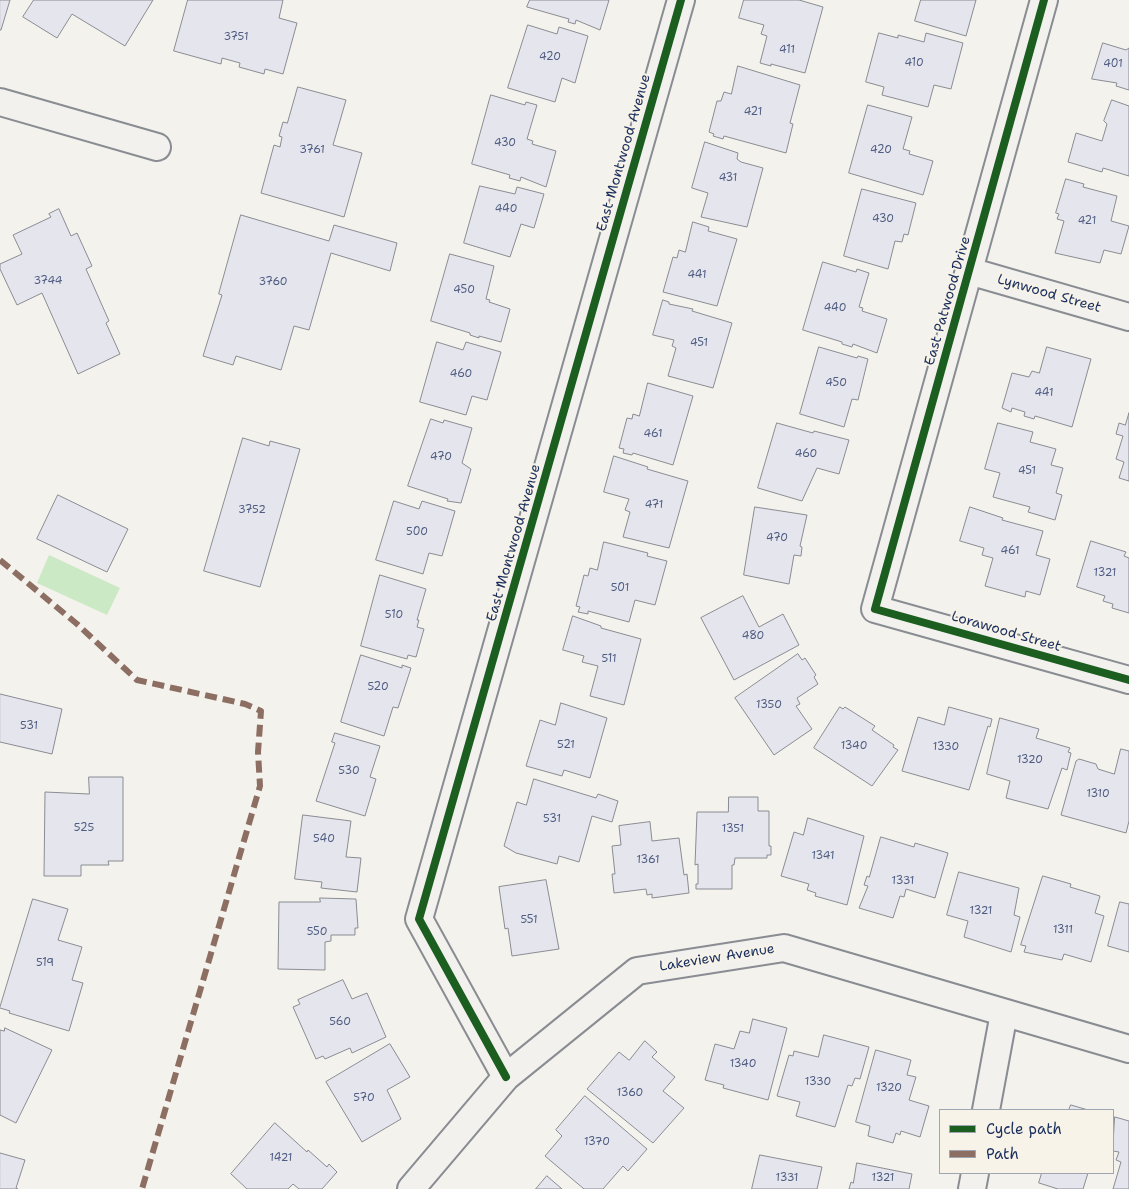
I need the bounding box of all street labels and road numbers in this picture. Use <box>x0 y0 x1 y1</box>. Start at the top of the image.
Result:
street label: East Montwood Avenue <box>593 72 655 234</box>
street label: East Patwood Drive <box>921 234 975 368</box>
street label: Lynwood Street <box>995 271 1103 317</box>
street label: East Montwood Avenue <box>483 462 545 624</box>
street label: Lorawood Street <box>949 608 1063 656</box>
street label: Lakeview Avenue <box>658 941 776 975</box>

